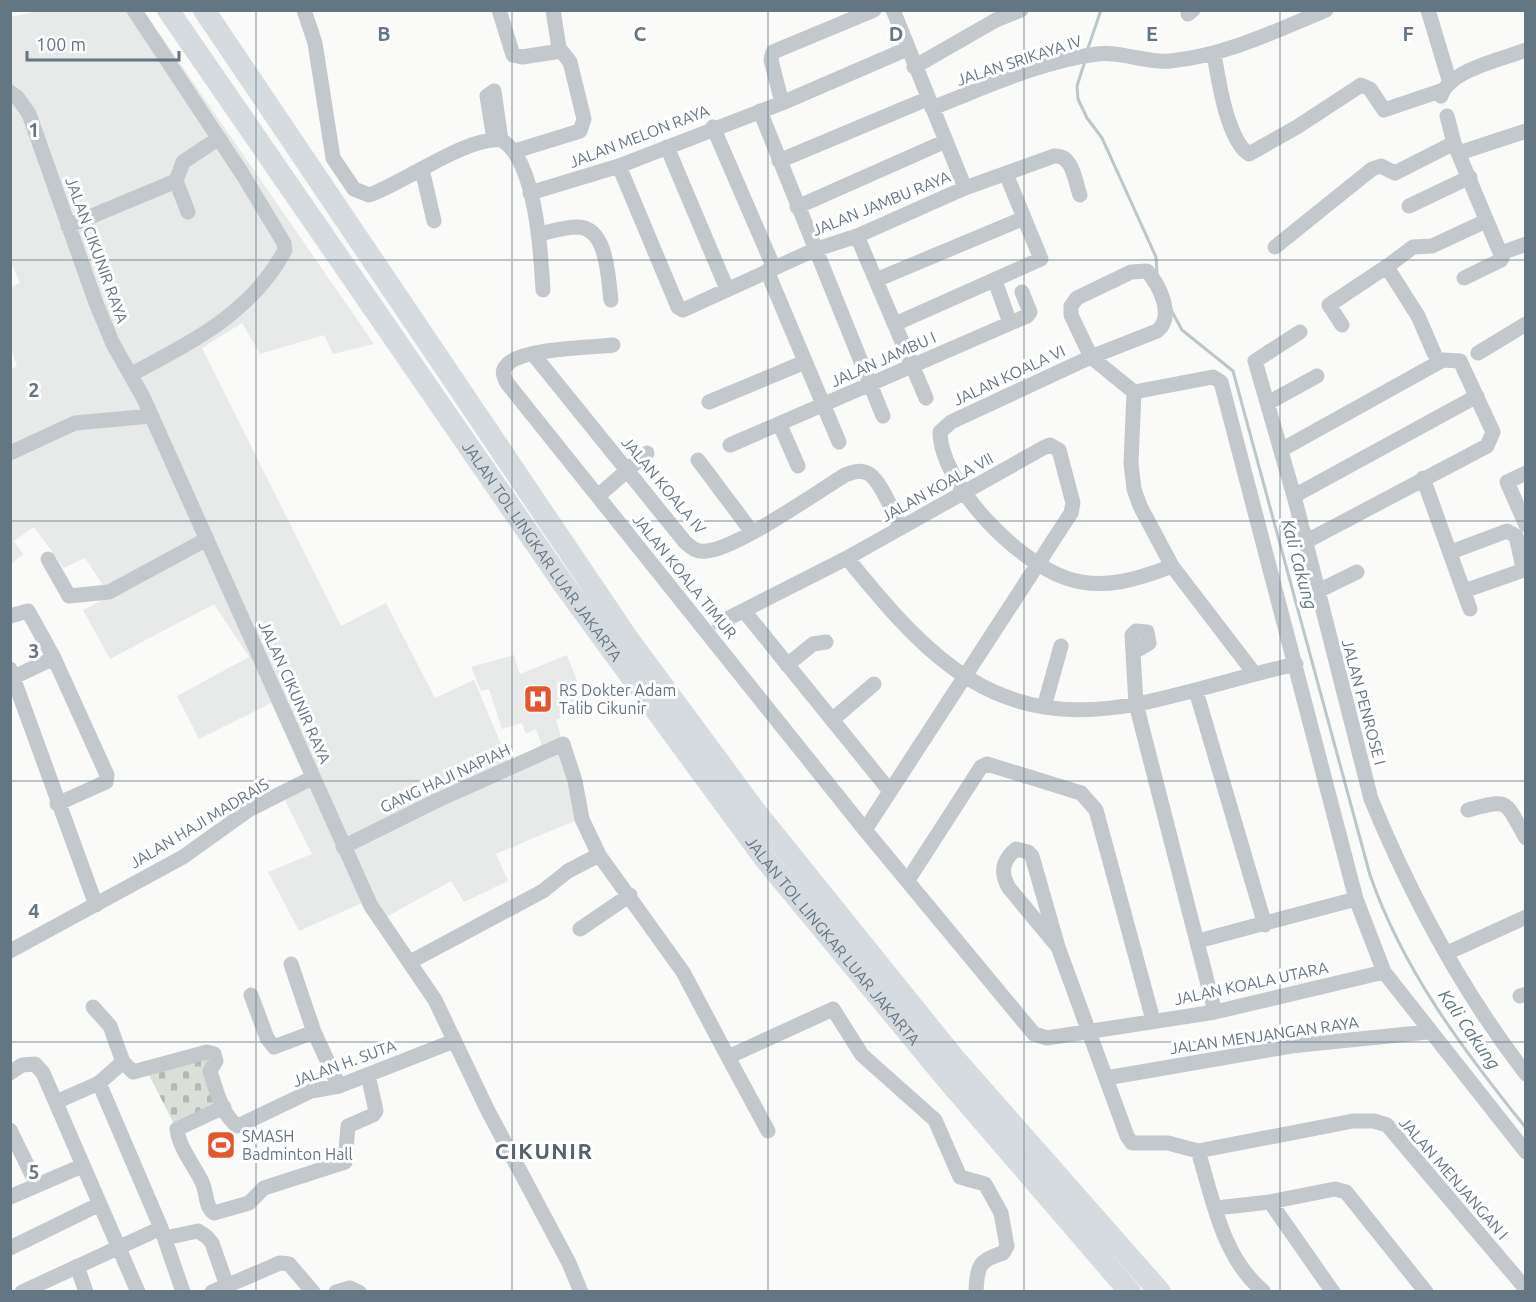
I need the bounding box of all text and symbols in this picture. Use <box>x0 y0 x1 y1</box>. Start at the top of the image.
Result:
text: B <box>377 22 391 45</box>
text: C <box>634 22 647 45</box>
text: D <box>889 22 903 45</box>
text: E <box>1146 22 1158 45</box>
text: F <box>1402 22 1414 45</box>
scale bar <box>27 24 178 62</box>
street label: JALAN SRIKAYA IV <box>954 31 1084 89</box>
text: 100 m <box>36 34 86 54</box>
street label: JALAN MELON RAYA <box>566 101 712 171</box>
text: 1 <box>28 118 40 141</box>
street label: JALAN JAMBU RAYA <box>809 167 953 239</box>
street label: JALAN CIKUNIR RAYA <box>62 174 132 326</box>
street label: JALAN JAMBU I <box>828 328 938 390</box>
street label: JALAN KOALA VI <box>950 341 1068 409</box>
text: 2 <box>28 378 40 401</box>
street label: JALAN KOALA IV <box>618 433 710 537</box>
street label: JALAN TOL LINGKAR LUAR JAKARTA <box>459 438 626 665</box>
street label: JALAN KOALA VII <box>878 449 996 525</box>
street label: JALAN KOALA TIMUR <box>629 510 741 642</box>
water label: Kali Cakung <box>1278 517 1322 612</box>
street label: JALAN CIKUNIR RAYA <box>255 618 335 767</box>
street label: JALAN PENROSE I <box>1339 637 1389 767</box>
text: 3 <box>28 639 40 662</box>
place label: RS Dokter Adam Talib Cikunir <box>559 681 676 717</box>
hospital icon: RS Dokter Adam Talib Cikunir <box>522 683 554 715</box>
street label: GANG HAJI NAPIAH <box>377 740 513 816</box>
street label: JALAN HAJI MADRAIS <box>126 774 272 872</box>
street label: JALAN TOL LINGKAR LUAR JAKARTA <box>742 833 924 1049</box>
text: 4 <box>28 899 40 922</box>
street label: JALAN KOALA UTARA <box>1172 958 1330 1008</box>
water label: Kali Cakung <box>1435 985 1505 1073</box>
street label: JALAN MENJANGAN RAYA <box>1168 1013 1360 1057</box>
street label: JALAN H. SUTA <box>290 1036 399 1090</box>
street label: JALAN MENJANGAN I <box>1396 1113 1512 1243</box>
place label: SMASH Badminton Hall <box>242 1127 353 1163</box>
sports icon: SMASH Badminton Hall <box>205 1129 237 1161</box>
district label: CIKUNIR <box>495 1138 593 1163</box>
text: 5 <box>28 1160 40 1183</box>

